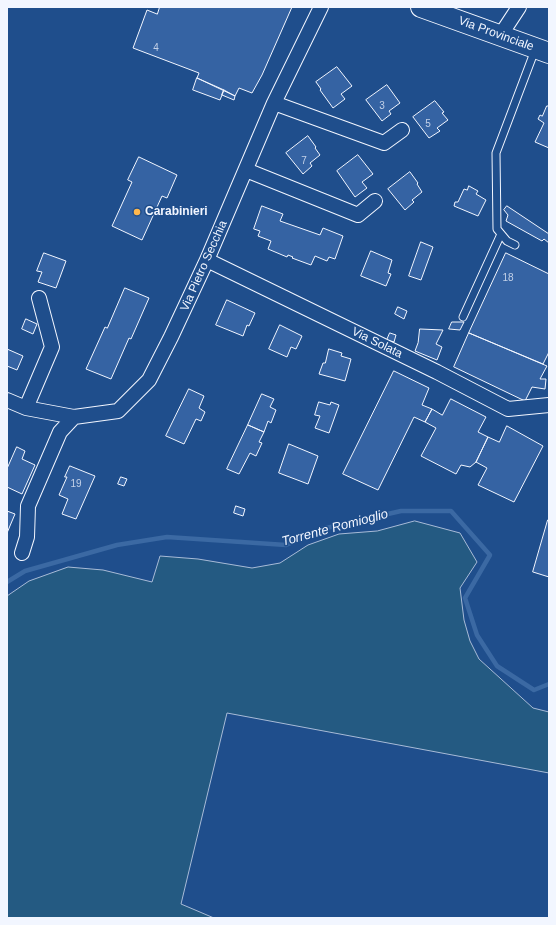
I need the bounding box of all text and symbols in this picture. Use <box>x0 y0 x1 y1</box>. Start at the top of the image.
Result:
street label: Via Provinciale <box>456 14 536 54</box>
house number: 4 <box>153 42 159 54</box>
house number: 3 <box>379 100 385 112</box>
house number: 5 <box>425 118 431 130</box>
house number: 7 <box>301 155 307 167</box>
place label: Carabinieri <box>145 205 208 219</box>
marker: Carabinieri <box>132 207 142 217</box>
street label: Via Pietro Secchia <box>178 218 230 314</box>
house number: 18 <box>502 272 514 284</box>
street label: Via Solata <box>349 325 405 361</box>
house number: 19 <box>70 478 82 490</box>
water label: Torrente Romioglio <box>280 506 390 550</box>

